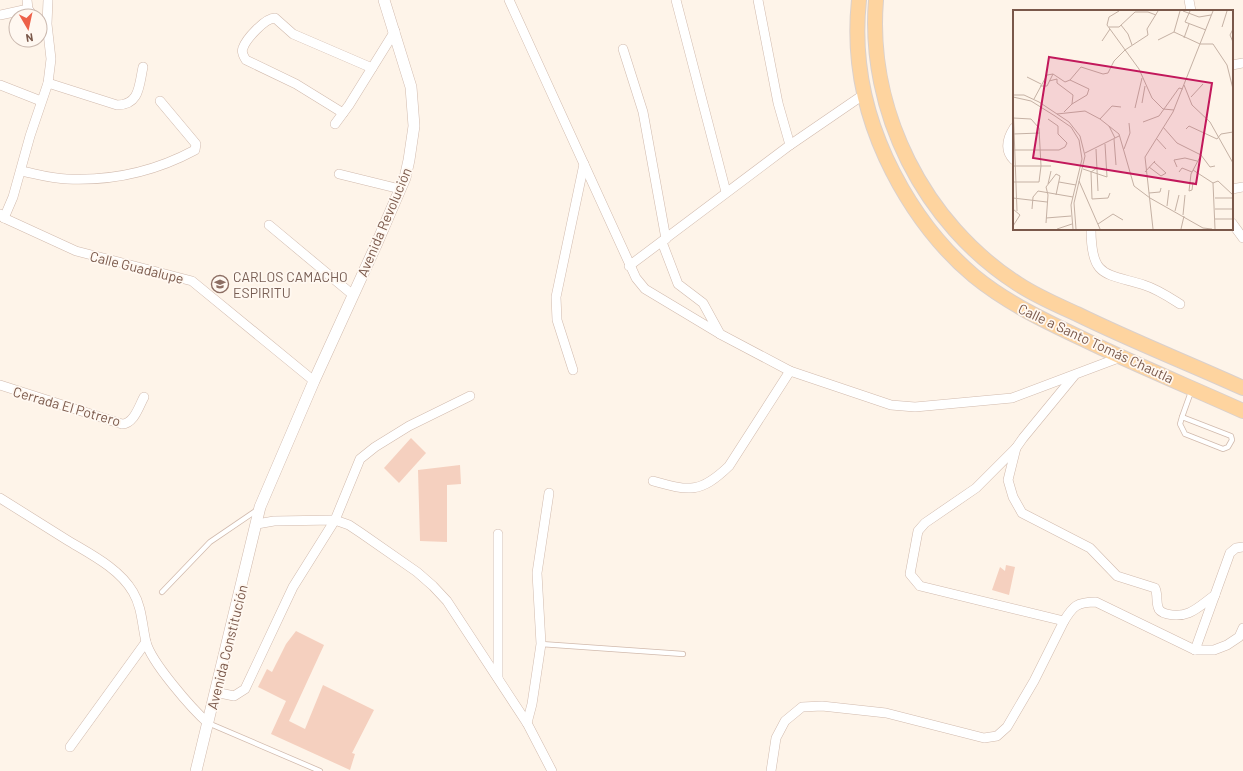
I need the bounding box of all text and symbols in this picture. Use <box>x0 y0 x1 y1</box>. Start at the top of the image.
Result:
north arrow <box>8 8 48 48</box>
inset map <box>1013 10 1233 230</box>
text: N <box>25 31 34 45</box>
street label: Avenida Revolución <box>353 165 415 279</box>
street label: Calle Guadalupe <box>88 247 186 287</box>
place label: CARLOS CAMACHO ESPIRITU <box>233 268 348 301</box>
school or university icon: CARLOS CAMACHO ESPIRITU <box>210 274 230 294</box>
street label: Calle a Santo Tomás Chautla <box>1016 299 1176 387</box>
street label: Cerrada El Potrero <box>11 383 123 429</box>
street label: Avenida Constitución <box>203 583 251 711</box>

